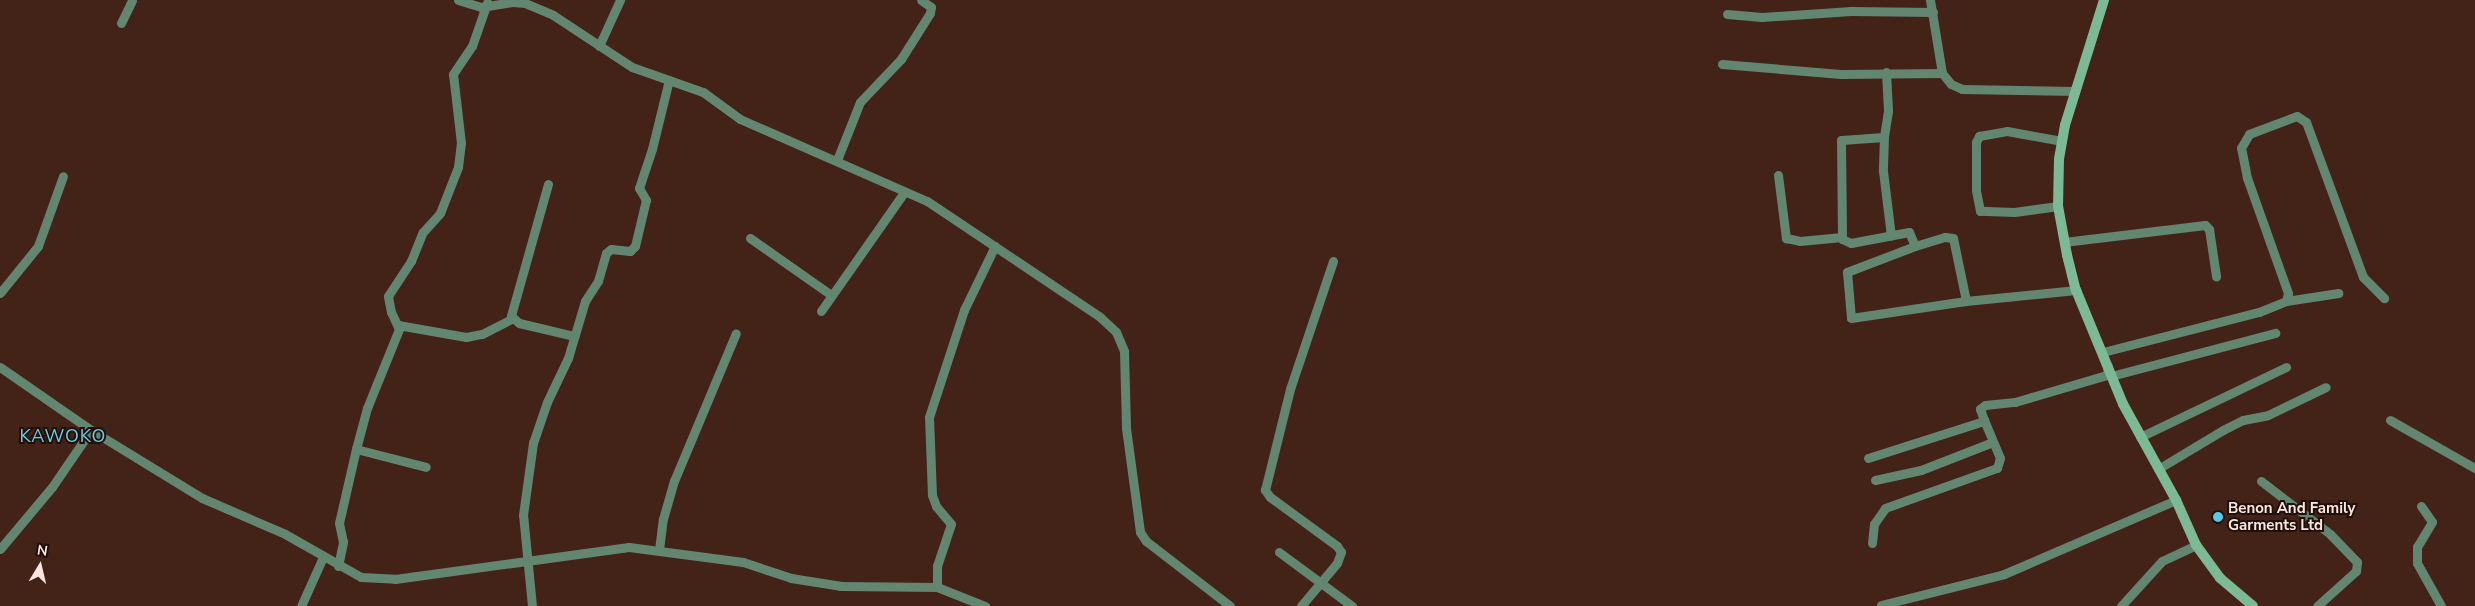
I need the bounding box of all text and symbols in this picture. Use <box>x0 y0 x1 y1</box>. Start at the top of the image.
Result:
district label: KAWOKO <box>19 425 107 447</box>
place label: Benon And Family Garments Ltd <box>2228 499 2355 534</box>
marker: Benon And Family Garments Ltd <box>2212 511 2224 523</box>
text: N <box>36 540 49 561</box>
north arrow <box>15 541 65 591</box>

